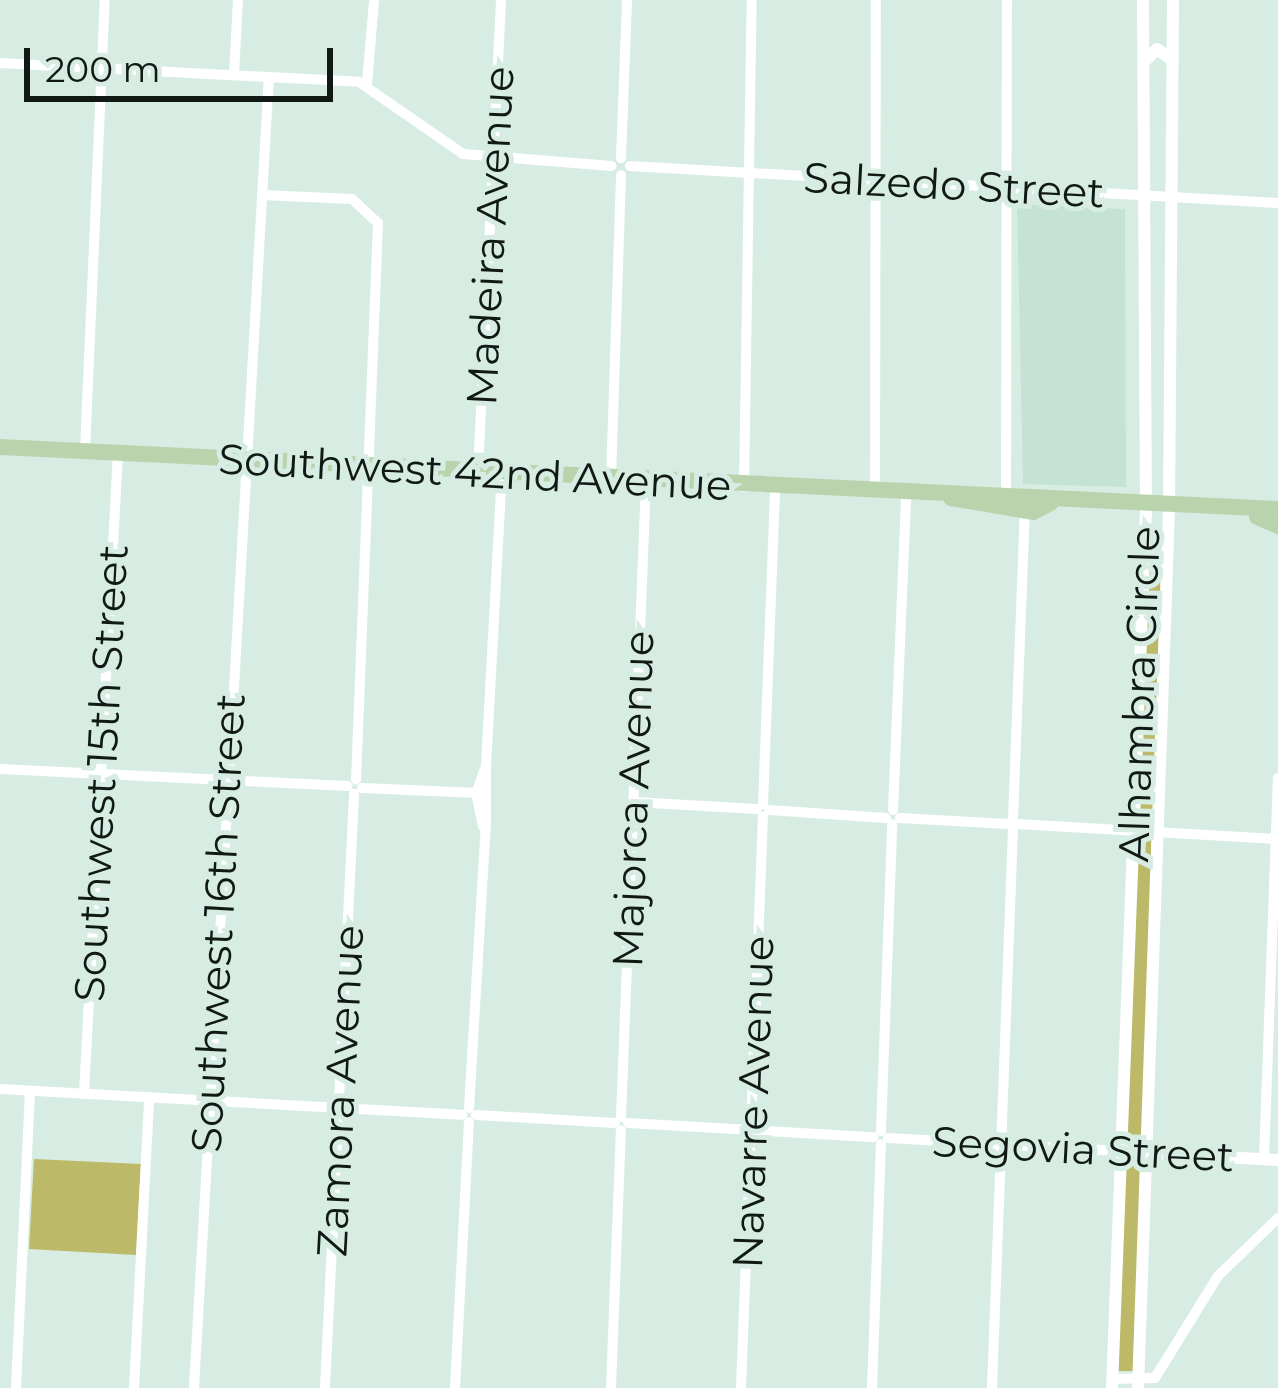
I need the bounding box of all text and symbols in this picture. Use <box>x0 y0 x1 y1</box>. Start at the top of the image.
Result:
scale bar <box>30 24 339 98</box>
text: 200 m <box>45 47 161 91</box>
street label: Madeira Avenue <box>456 65 524 407</box>
street label: Salzedo Street <box>802 152 1106 218</box>
street label: Southwest 42nd Avenue <box>217 433 733 511</box>
street label: Alhambra Circle <box>1108 525 1170 863</box>
street label: Southwest 15th Street <box>64 543 138 1003</box>
street label: Majorca Avenue <box>602 630 664 968</box>
street label: Southwest 16th Street <box>181 692 255 1154</box>
street label: Zamora Avenue <box>306 924 374 1258</box>
street label: Navarre Avenue <box>722 935 784 1269</box>
street label: Segovia Street <box>931 1116 1235 1182</box>

